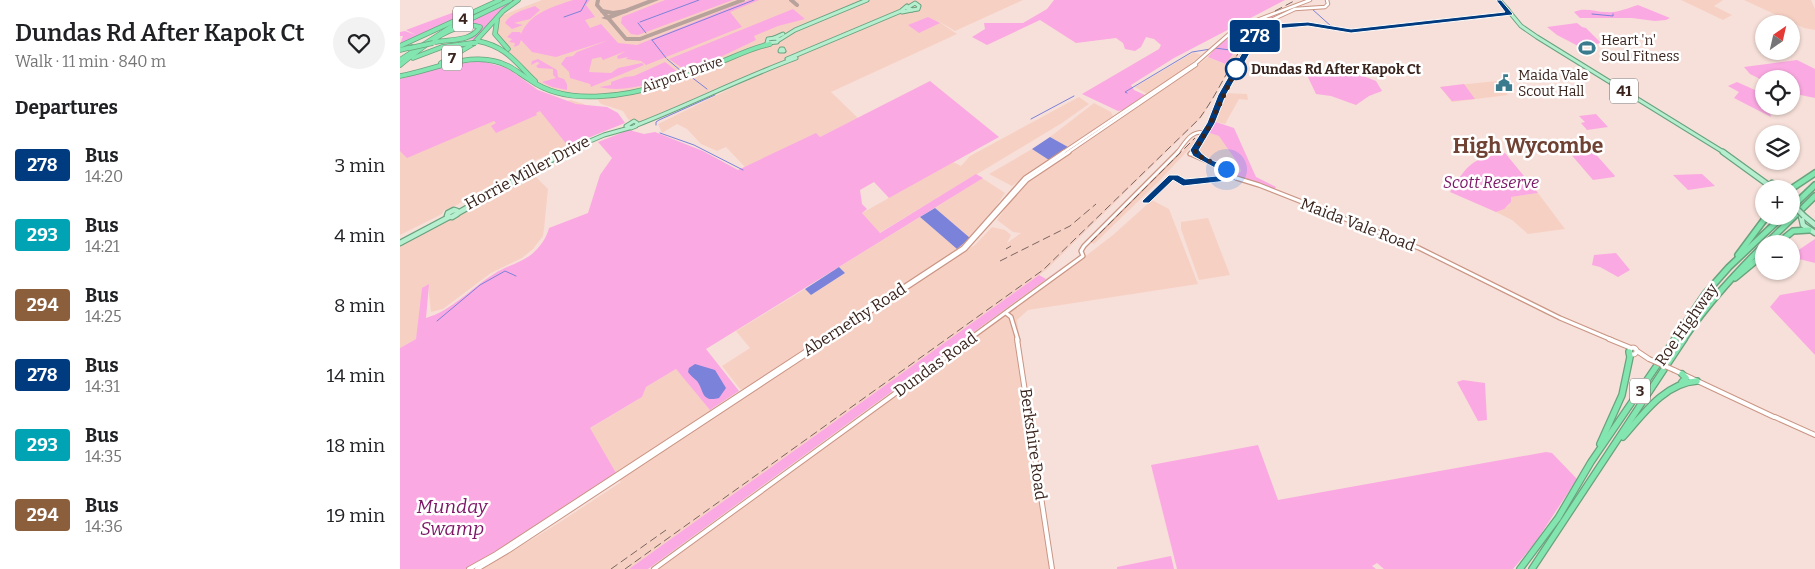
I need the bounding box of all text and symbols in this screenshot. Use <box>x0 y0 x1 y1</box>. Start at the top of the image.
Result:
road number: 4 <box>453 6 473 32</box>
north arrow <box>1755 15 1800 60</box>
map controls <box>1755 15 1800 280</box>
button: heart <box>333 17 385 69</box>
text: Dundas Rd After Kapok Ct <box>15 19 305 47</box>
line badge: 278 <box>1226 20 1284 52</box>
text: 278 <box>1240 25 1270 47</box>
place label: Heart 'n' Soul Fitness <box>1601 32 1680 65</box>
sports icon: Heart 'n' Soul Fitness <box>1577 38 1597 58</box>
road number: 7 <box>442 46 462 70</box>
text: Walk · 11 min · 840 m <box>15 52 166 71</box>
street label: Airport Drive <box>639 53 725 96</box>
marker: Dundas Rd After Kapok Ct <box>1225 58 1247 80</box>
place label: Dundas Rd After Kapok Ct <box>1251 61 1421 78</box>
place label: Maida Vale Scout Hall <box>1518 67 1589 100</box>
button: locate <box>1755 70 1800 115</box>
public building icon: Maida Vale Scout Hall <box>1494 73 1514 93</box>
road number: 41 <box>1610 78 1638 104</box>
text: Departures <box>15 96 118 119</box>
button: layers <box>1755 125 1800 170</box>
street label: Horrie Miller Drive <box>461 131 593 213</box>
district label: High Wycombe <box>1453 133 1603 159</box>
text: Bus <box>85 144 119 167</box>
text: 278 <box>27 154 58 176</box>
text: 3 min <box>335 154 385 177</box>
your location <box>1214 157 1239 182</box>
text: 14:20 <box>85 167 123 186</box>
park label: Scott Reserve <box>1443 173 1539 192</box>
button: + <box>1755 180 1800 225</box>
street label: Maida Vale Road <box>1298 194 1418 255</box>
text: Bus <box>85 214 119 237</box>
text: 293 <box>27 224 58 246</box>
text: 4 min <box>334 224 385 247</box>
button: − <box>1755 235 1800 280</box>
text: 14:21 <box>85 237 119 256</box>
street label: Abernethy Road <box>799 279 910 360</box>
street label: Roe Highway <box>1651 279 1722 369</box>
text: Bus <box>85 284 119 307</box>
text: 294 <box>27 294 58 316</box>
text: 8 min <box>334 294 385 317</box>
text: 14:25 <box>85 307 121 326</box>
street label: Dundas Road <box>890 328 981 401</box>
text: Bus <box>85 354 119 377</box>
text: 278 <box>27 364 58 386</box>
text: 14 min <box>327 364 385 387</box>
text: 14:31 <box>85 377 120 396</box>
road number: 3 <box>1630 378 1650 404</box>
street label: Berkshire Road <box>1016 387 1051 502</box>
text: Bus <box>85 424 119 447</box>
text: 293 <box>27 434 58 456</box>
text: 18 min <box>326 434 385 457</box>
text: 14:35 <box>85 447 122 466</box>
text: Bus <box>85 494 119 517</box>
park label: Munday Swamp <box>417 495 489 540</box>
text: 294 <box>27 504 58 526</box>
text: 19 min <box>327 504 385 527</box>
text: 14:36 <box>85 517 123 536</box>

